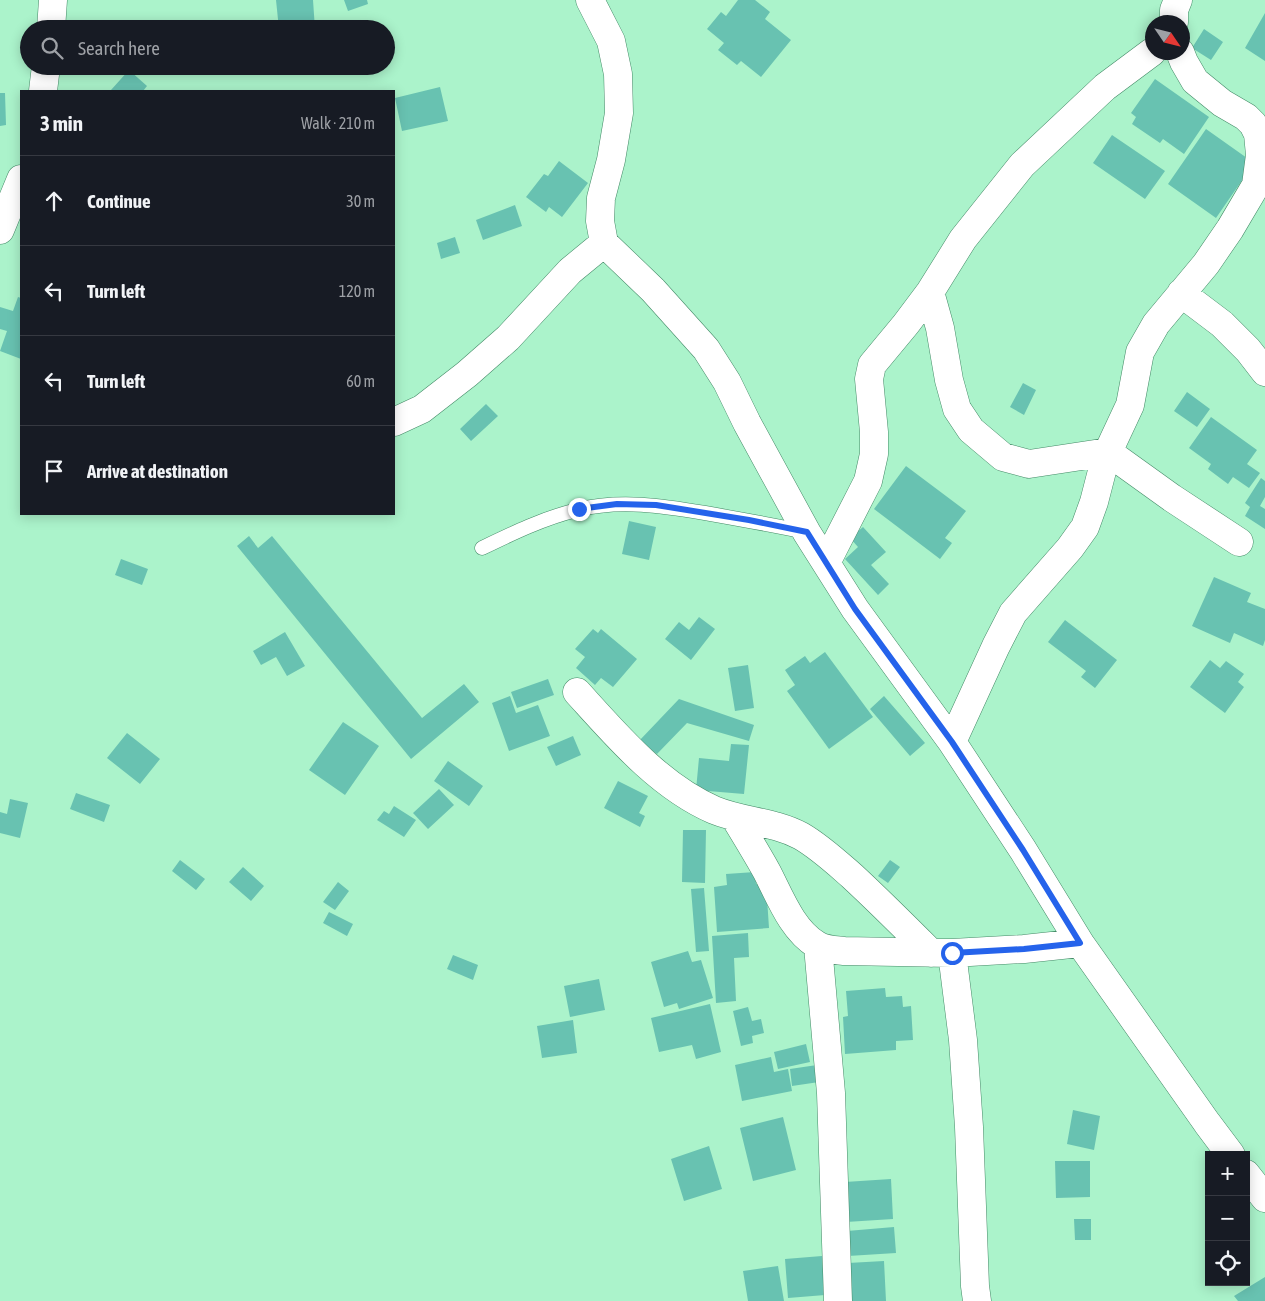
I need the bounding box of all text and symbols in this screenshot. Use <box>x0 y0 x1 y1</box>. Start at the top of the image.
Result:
north arrow <box>1145 15 1190 60</box>
search box <box>20 20 395 75</box>
icon: search <box>38 34 66 62</box>
text: Search here <box>78 37 160 59</box>
text: 3 min <box>40 111 83 135</box>
text: Walk · 210 m <box>301 114 375 132</box>
icon: ahead <box>40 187 68 215</box>
text: Continue <box>87 190 151 212</box>
text: 30 m <box>346 192 375 210</box>
icon: left <box>40 277 68 305</box>
text: Turn left <box>87 280 145 302</box>
text: 120 m <box>339 282 375 300</box>
icon: left <box>40 367 68 395</box>
text: Turn left <box>87 370 145 392</box>
text: 60 m <box>346 372 375 390</box>
icon: arrive <box>40 457 68 485</box>
text: Arrive at destination <box>87 460 228 482</box>
route end <box>568 498 591 521</box>
route start <box>941 942 964 965</box>
map controls <box>1205 1151 1250 1286</box>
button: + <box>1205 1151 1250 1196</box>
button: − <box>1205 1196 1250 1241</box>
button: locate <box>1205 1241 1250 1286</box>

